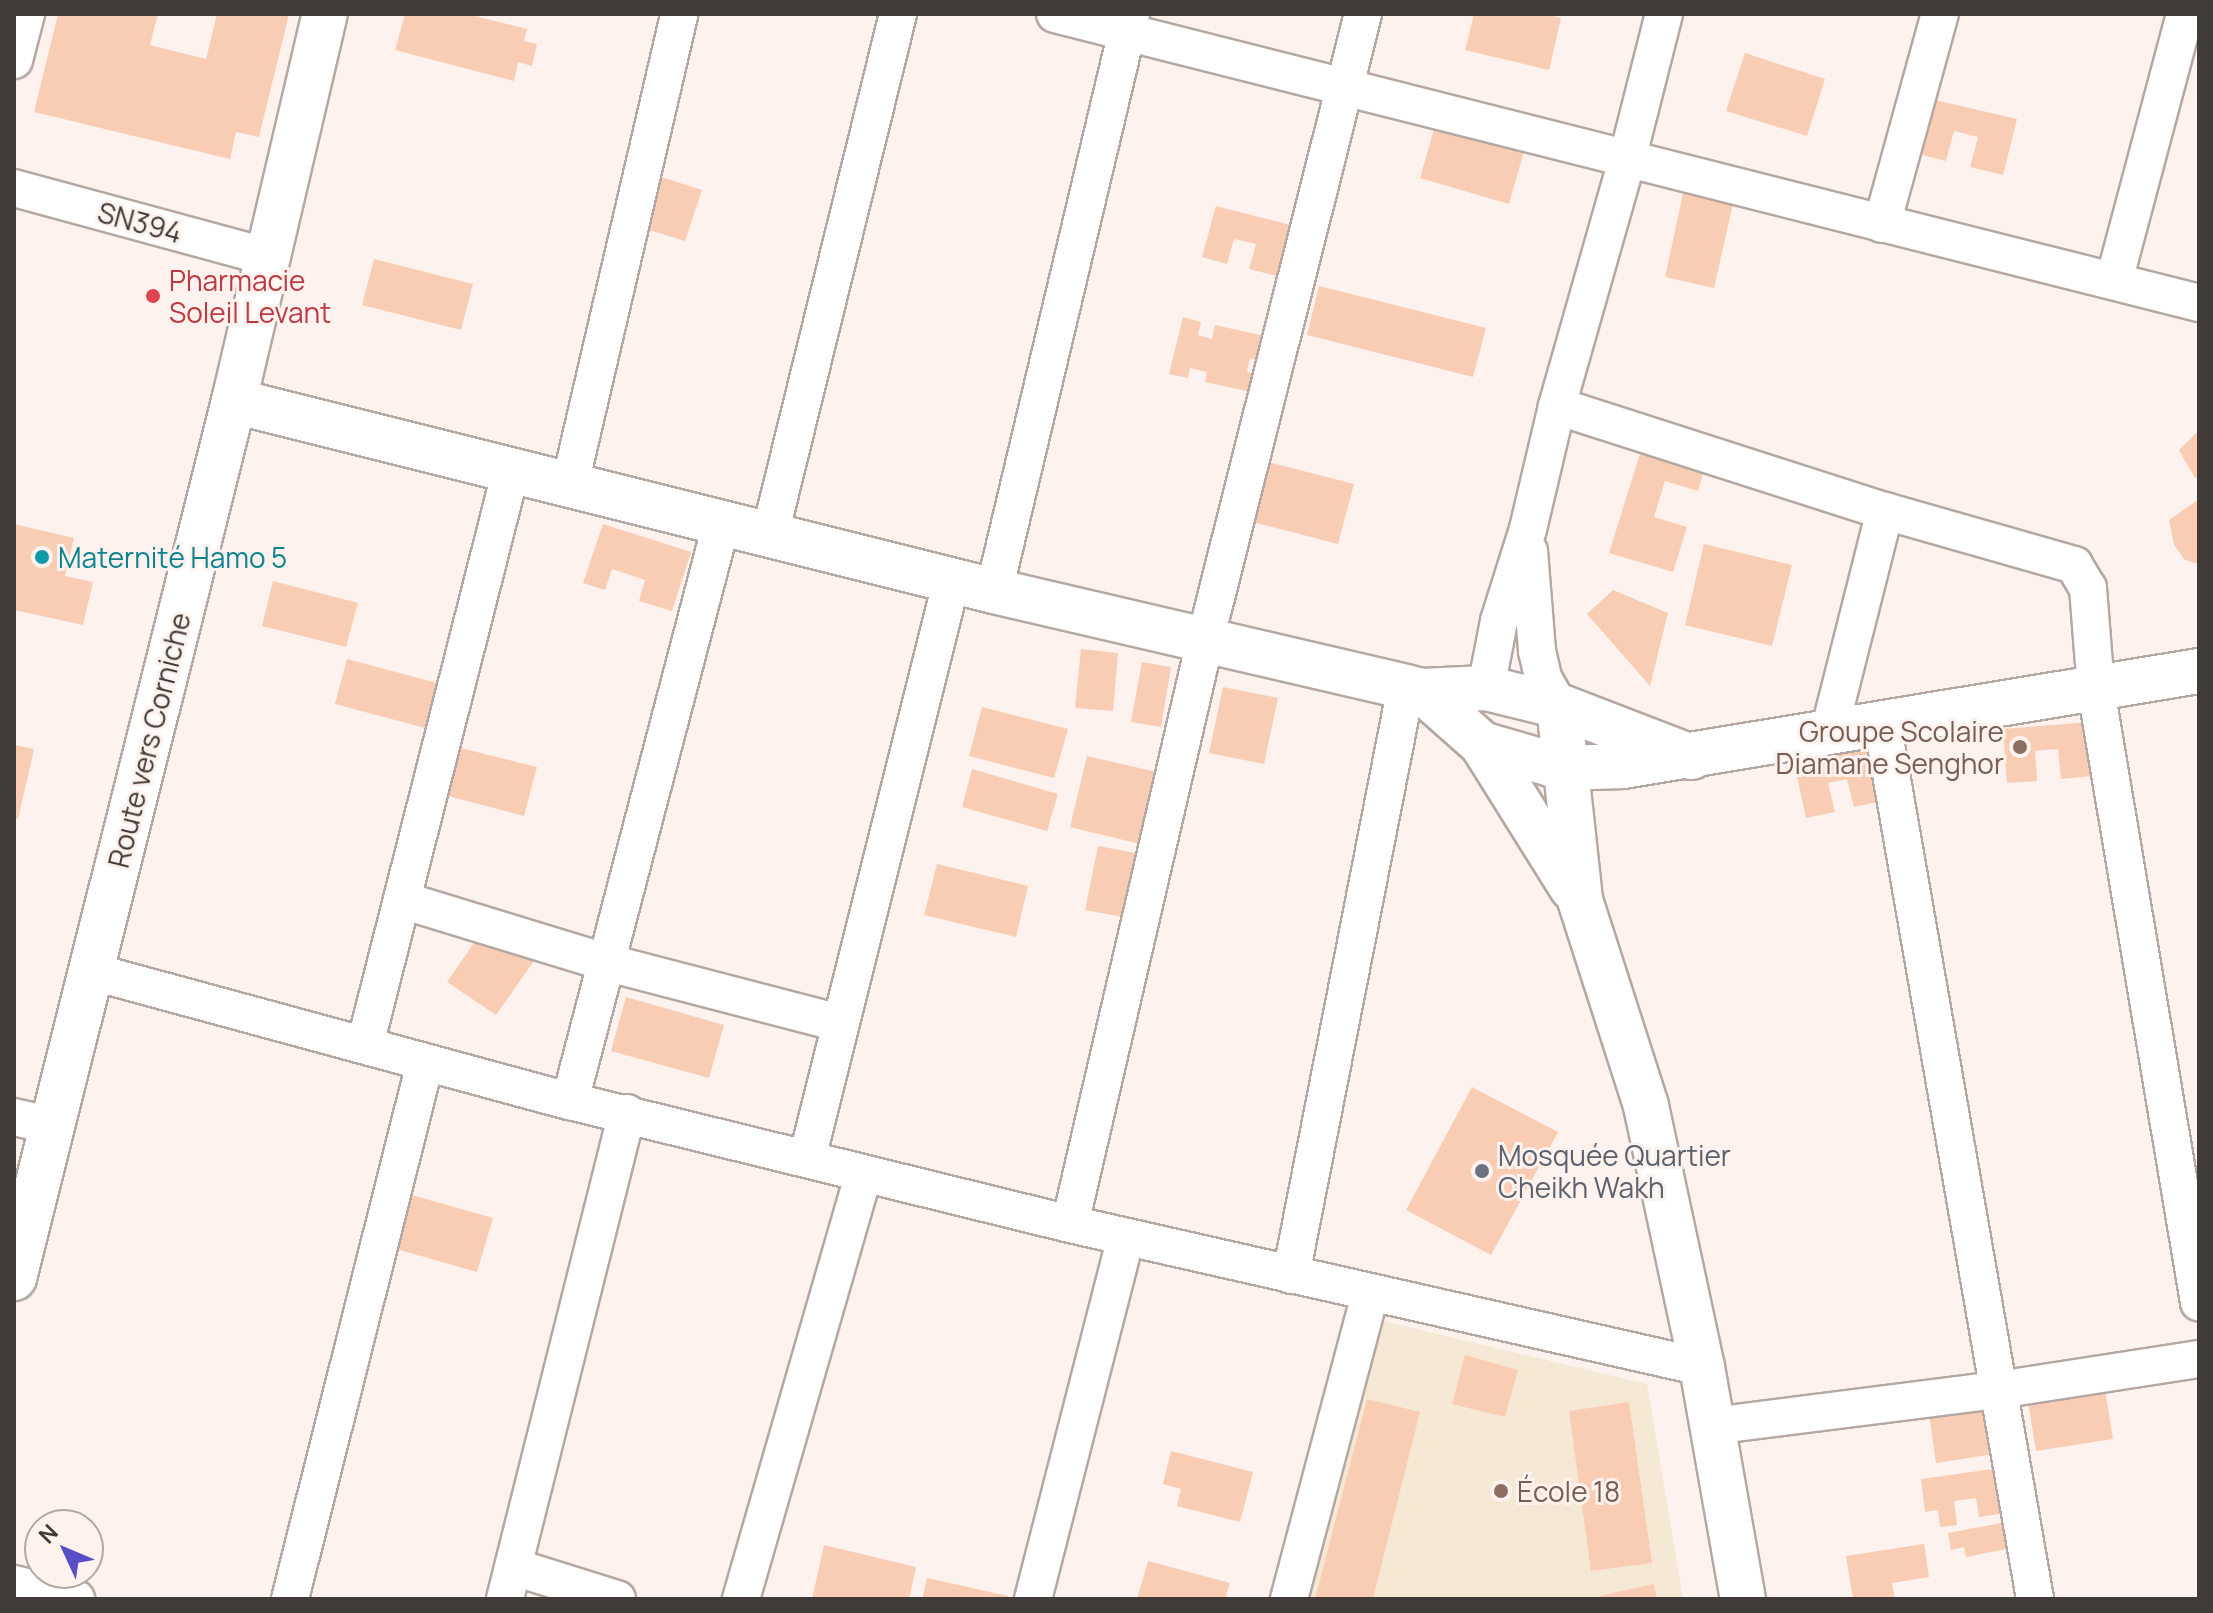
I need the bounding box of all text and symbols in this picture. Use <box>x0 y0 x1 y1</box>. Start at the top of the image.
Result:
street label: SN394 <box>94 195 186 249</box>
place label: Pharmacie Soleil Levant <box>169 263 331 329</box>
marker: Pharmacie Soleil Levant <box>144 287 162 305</box>
place label: Maternité Hamo 5 <box>58 540 287 574</box>
marker: Maternité Hamo 5 <box>33 548 51 566</box>
street label: Route vers Corniche <box>101 609 197 871</box>
place label: Groupe Scolaire Diamane Senghor <box>1776 714 2004 780</box>
marker: Groupe Scolaire Diamane Senghor <box>2011 738 2029 756</box>
place label: Mosquée Quartier Cheikh Wakh <box>1498 1138 1731 1204</box>
marker: Mosquée Quartier Cheikh Wakh <box>1473 1162 1491 1180</box>
place label: École 18 <box>1517 1474 1620 1508</box>
marker: École 18 <box>1492 1482 1510 1500</box>
north arrow <box>24 1509 104 1589</box>
text: N <box>32 1518 64 1550</box>

